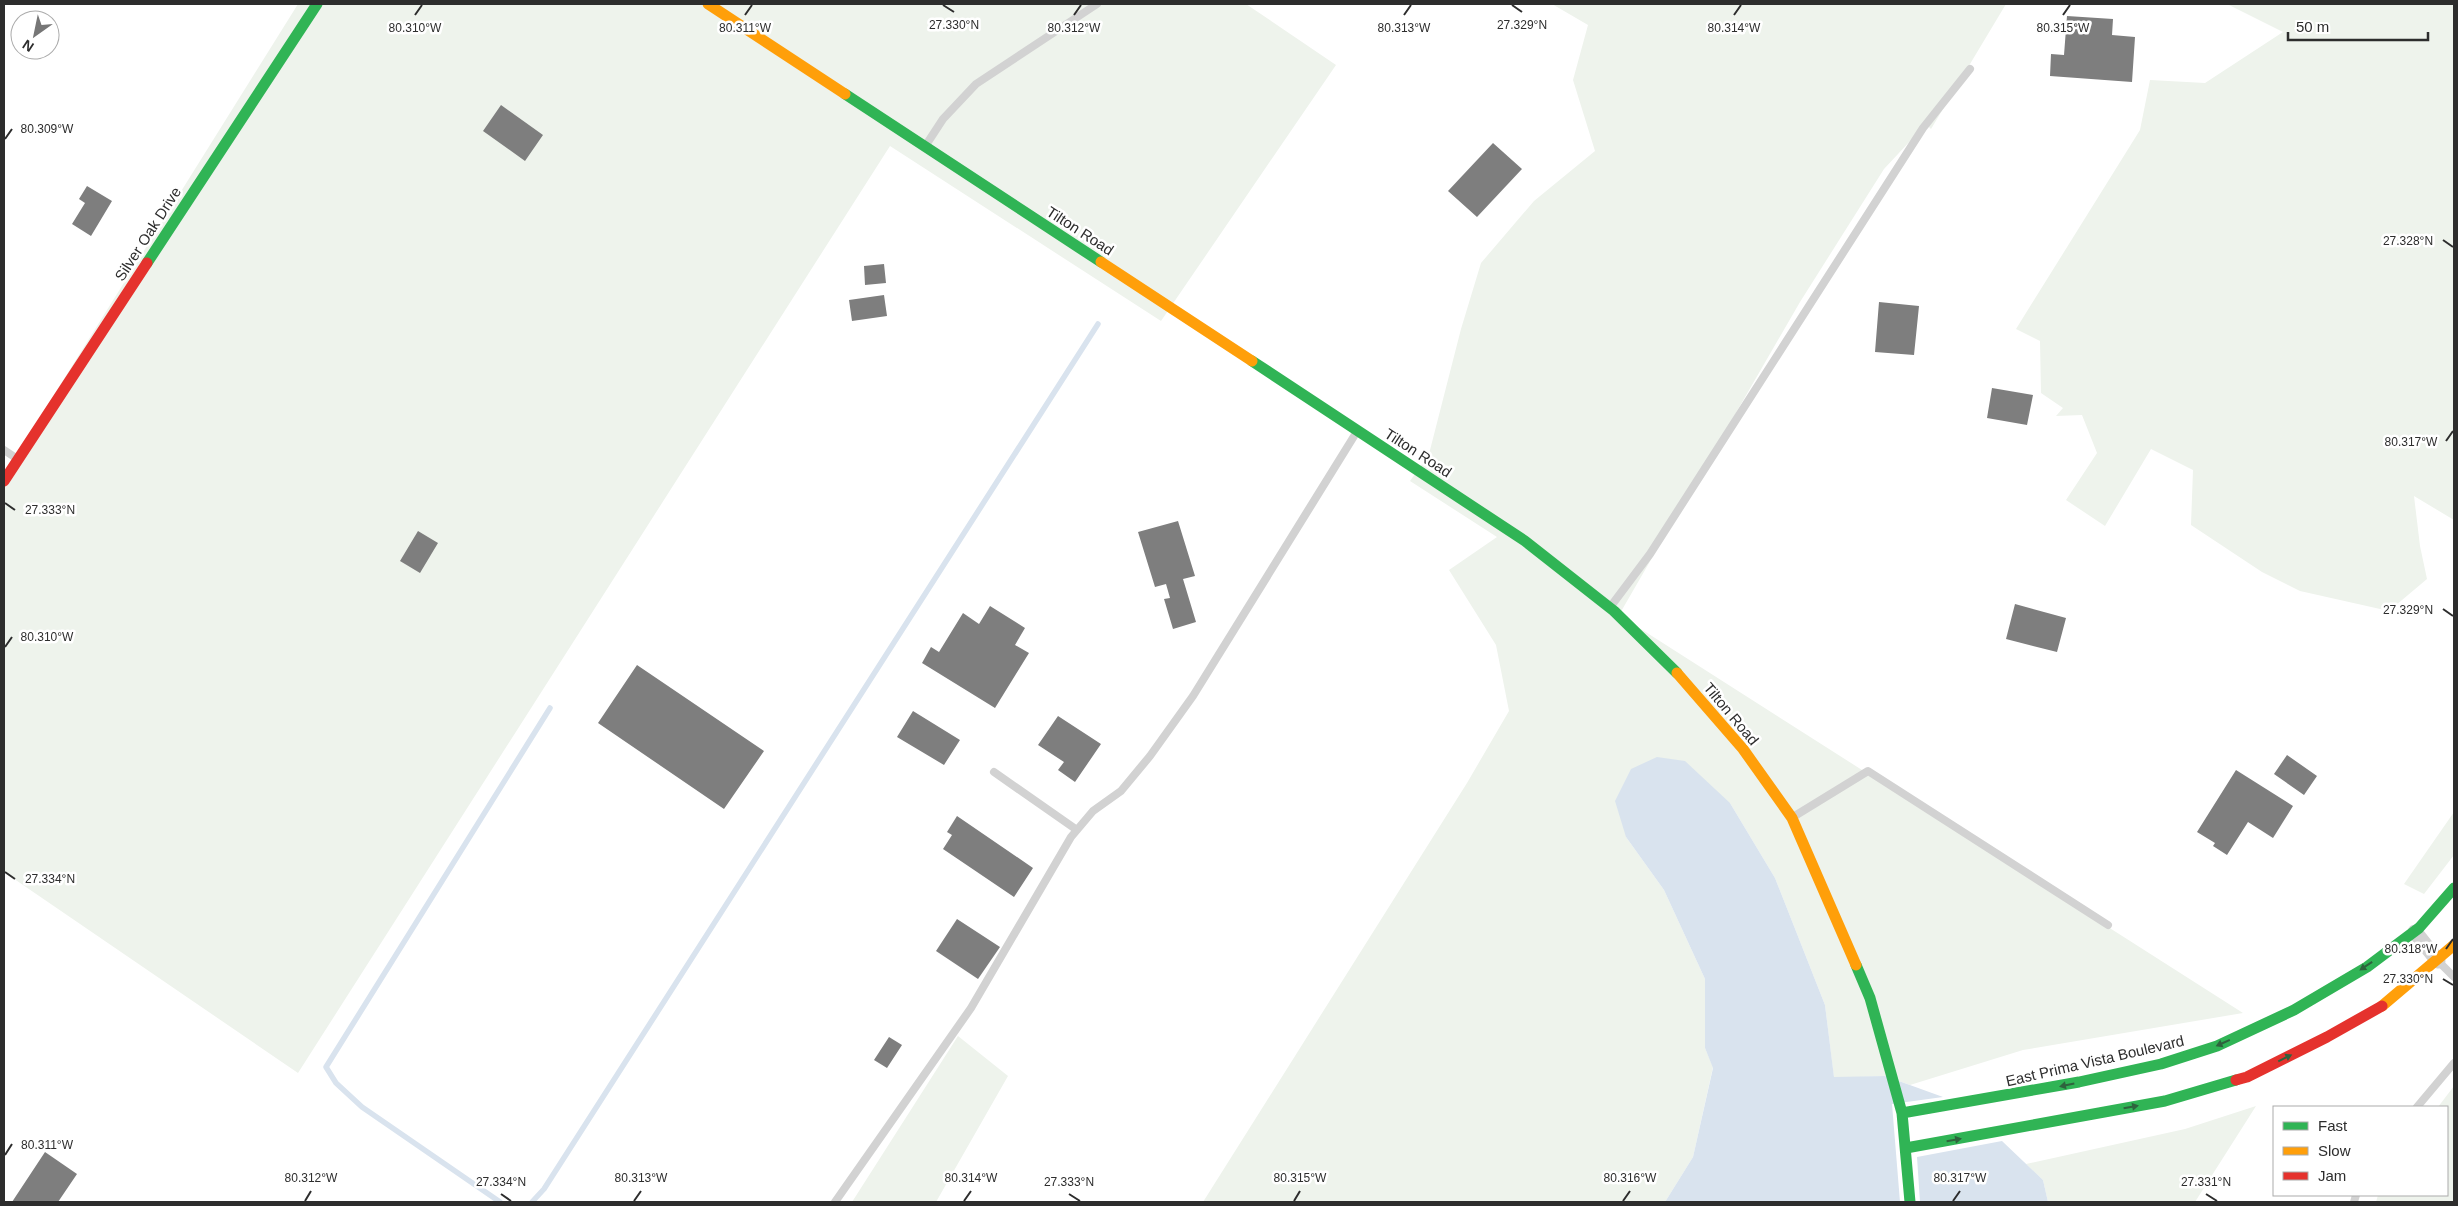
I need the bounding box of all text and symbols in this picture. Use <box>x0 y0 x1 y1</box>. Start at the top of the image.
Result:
north arrow <box>10 10 60 60</box>
scale bar <box>2288 10 2428 42</box>
text: 27.330°N <box>929 18 979 32</box>
text: 27.329°N <box>1497 18 1547 32</box>
text: 50 m <box>2296 18 2329 35</box>
text: 80.310°W <box>389 21 442 35</box>
text: 80.311°W <box>719 21 772 35</box>
text: 80.312°W <box>1048 21 1101 35</box>
text: 80.313°W <box>1378 21 1431 35</box>
text: 80.314°W <box>1708 21 1761 35</box>
text: 80.315°W <box>2037 21 2090 35</box>
text: N <box>19 36 37 55</box>
text: 80.309°W <box>21 122 74 136</box>
street label: Silver Oak Drive <box>111 184 184 284</box>
street label: Tilton Road <box>1044 203 1117 258</box>
text: 27.328°N <box>2383 234 2433 248</box>
street label: Tilton Road <box>1382 425 1455 480</box>
text: 80.317°W <box>2385 435 2438 449</box>
text: 27.333°N <box>25 503 75 517</box>
text: 27.329°N <box>2383 603 2433 617</box>
text: 80.310°W <box>21 630 74 644</box>
street label: Tilton Road <box>1700 679 1762 748</box>
text: 27.334°N <box>25 872 75 886</box>
text: 80.318°W <box>2385 942 2438 956</box>
one-way arrow <box>2359 961 2372 971</box>
text: 27.330°N <box>2383 972 2433 986</box>
street label: East Prima Vista Boulevard <box>2004 1032 2186 1089</box>
one-way arrow <box>2216 1040 2230 1048</box>
one-way arrow <box>2278 1054 2292 1062</box>
one-way arrow <box>2058 1082 2074 1090</box>
one-way arrow <box>2123 1103 2139 1111</box>
legend <box>2273 1106 2448 1196</box>
text: Fast <box>2318 1117 2348 1134</box>
one-way arrow <box>1946 1135 1962 1143</box>
text: 80.311°W <box>21 1138 74 1152</box>
text: Slow <box>2318 1142 2351 1159</box>
text: Jam <box>2318 1167 2346 1184</box>
text: 80.312°W <box>285 1171 338 1185</box>
text: 80.313°W <box>615 1171 668 1185</box>
text: 80.314°W <box>945 1171 998 1185</box>
text: 80.315°W <box>1274 1171 1327 1185</box>
text: 80.316°W <box>1604 1171 1657 1185</box>
text: 80.317°W <box>1934 1171 1987 1185</box>
text: 27.334°N <box>476 1175 526 1189</box>
text: 27.333°N <box>1044 1175 1094 1189</box>
text: 27.331°N <box>2181 1175 2231 1189</box>

